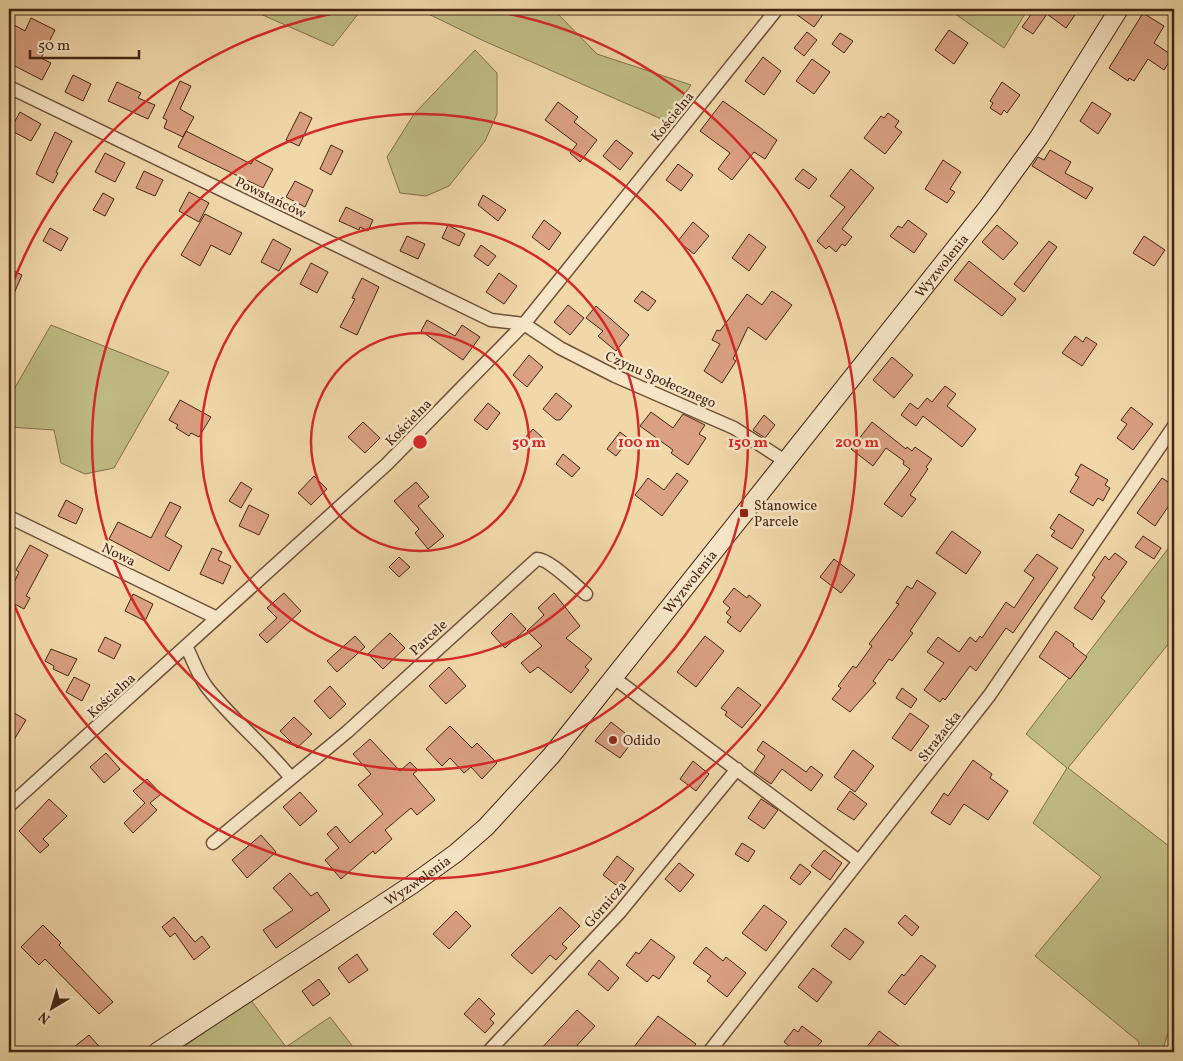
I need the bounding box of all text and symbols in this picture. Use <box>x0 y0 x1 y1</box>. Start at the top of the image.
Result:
scale bar <box>30 28 139 60</box>
text: 50 m <box>38 36 70 57</box>
street label: Kościelna <box>647 88 699 146</box>
street label: Powstańców <box>232 173 309 224</box>
street label: Wyzwolenia <box>911 231 974 302</box>
street label: Czynu Społecznego <box>602 347 719 413</box>
street label: Kościelna <box>382 395 436 451</box>
centre of rings <box>411 433 429 451</box>
text: 50 m <box>512 433 546 454</box>
text: 100 m <box>618 433 661 454</box>
text: 150 m <box>728 433 768 454</box>
text: 200 m <box>835 433 879 454</box>
place label: Stanowice Parcele <box>754 497 818 532</box>
marker: Stanowice Parcele <box>738 507 750 519</box>
street label: Nowa <box>98 539 138 572</box>
street label: Wyzwolenia <box>660 547 722 618</box>
street label: Parcele <box>406 616 452 660</box>
street label: Kościelna <box>84 669 140 723</box>
street label: Strażacka <box>914 707 966 766</box>
place label: Odido <box>623 732 661 751</box>
marker: Odido <box>607 734 619 746</box>
street label: Wyzwolenia <box>381 852 455 911</box>
street label: Górnicza <box>580 877 632 932</box>
north arrow <box>28 984 78 1034</box>
text: N <box>35 1006 55 1028</box>

